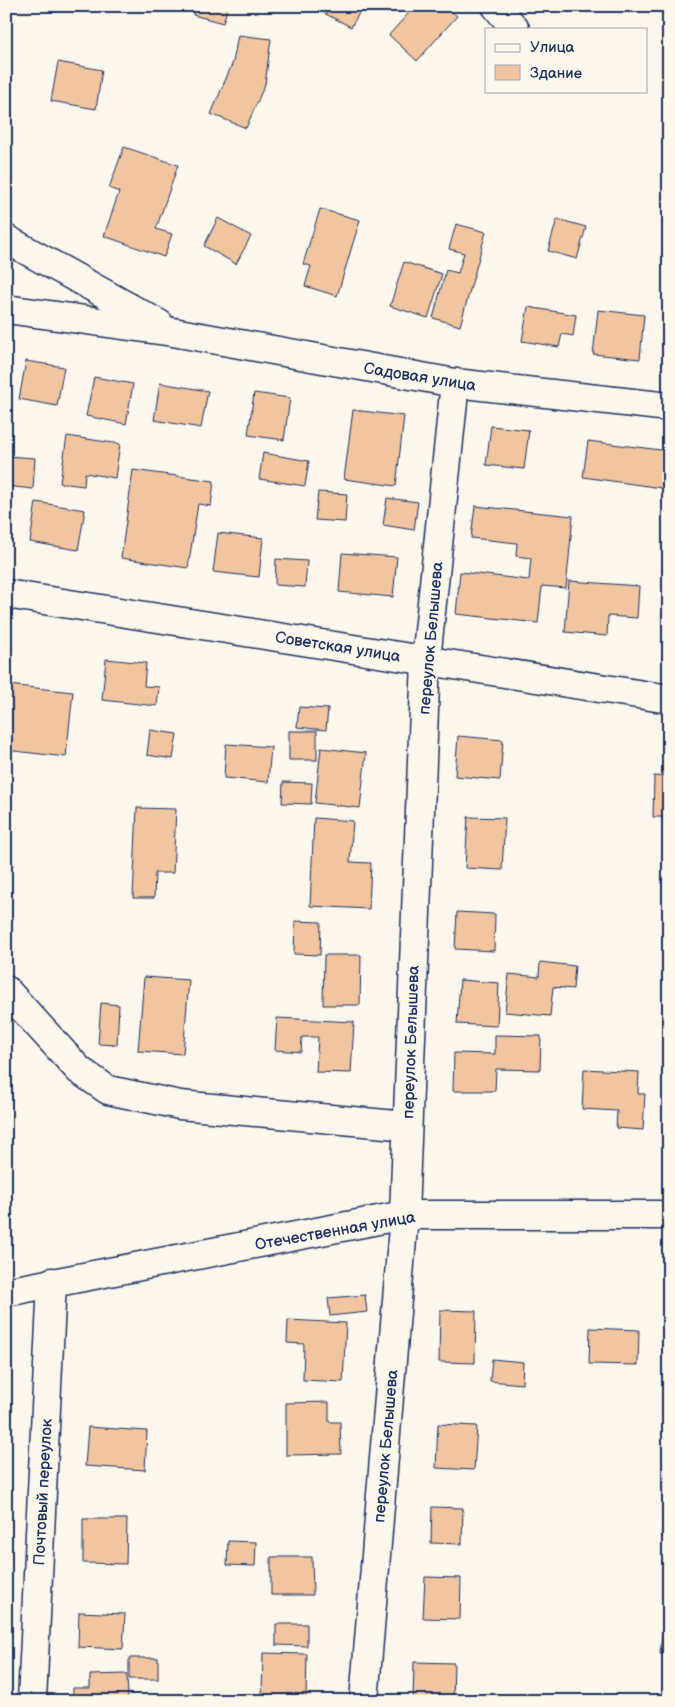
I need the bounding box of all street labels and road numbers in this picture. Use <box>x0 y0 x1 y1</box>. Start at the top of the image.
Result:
street label: Садовая улица <box>362 359 478 396</box>
street label: переулок Белышева <box>415 560 448 715</box>
street label: Советская улица <box>274 628 402 667</box>
street label: переулок Белышева <box>399 965 424 1119</box>
street label: Отечественная улица <box>254 1208 418 1255</box>
street label: переулок Белышева <box>370 1368 403 1523</box>
street label: Почтовый переулок <box>30 1418 57 1566</box>

